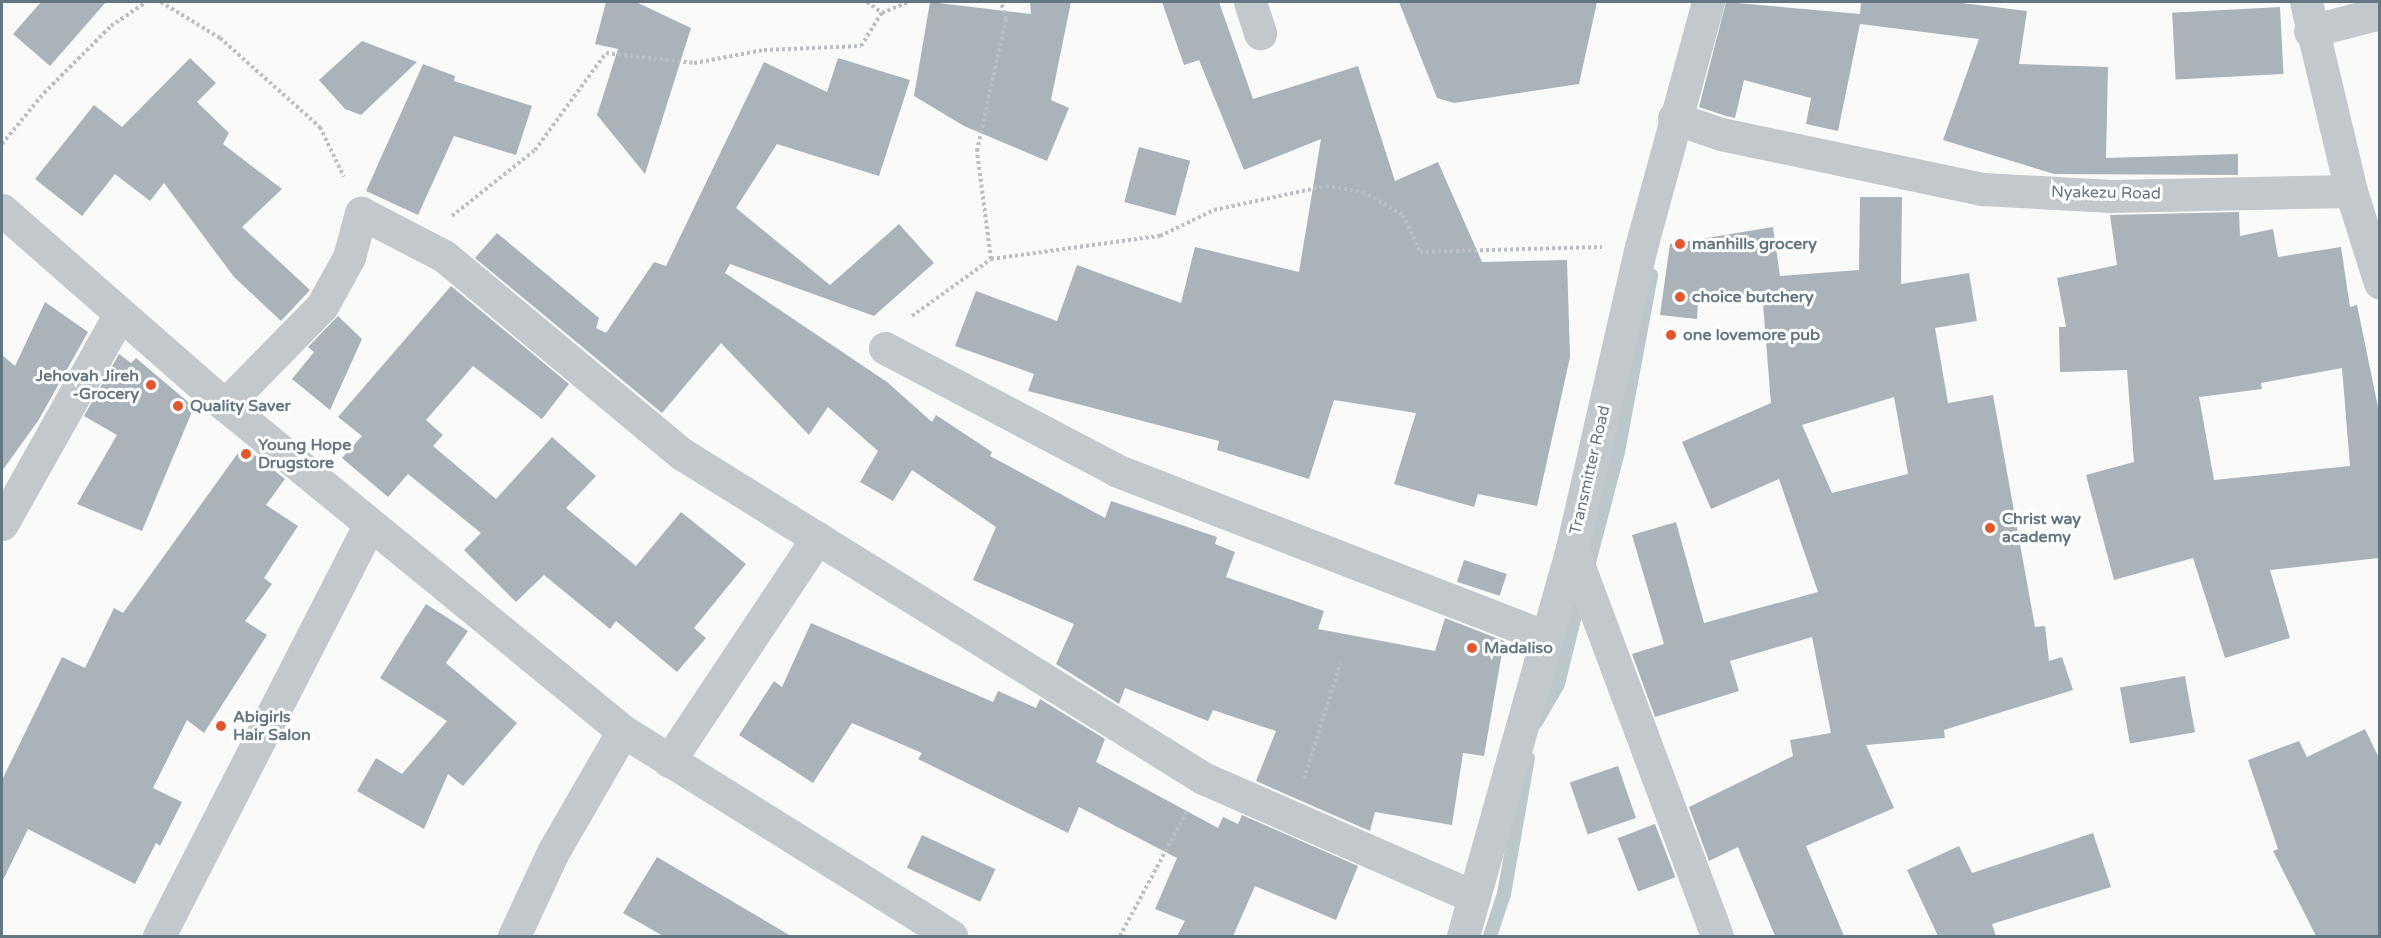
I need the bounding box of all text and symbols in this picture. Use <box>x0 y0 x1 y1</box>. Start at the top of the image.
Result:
street label: Nyakezu Road <box>2051 182 2161 204</box>
place label: manhills grocery <box>1692 234 1817 254</box>
marker: manhills grocery <box>1673 237 1687 251</box>
place label: choice butchery <box>1692 287 1814 307</box>
marker: choice butchery <box>1673 290 1687 304</box>
place label: one lovemore pub <box>1683 325 1820 345</box>
marker: one lovemore pub <box>1664 328 1678 342</box>
place label: Jehovah Jireh -Grocery <box>36 366 139 404</box>
marker: Jehovah Jireh -Grocery <box>144 378 158 392</box>
place label: Quality Saver <box>190 396 291 416</box>
marker: Quality Saver <box>171 399 185 413</box>
street label: Transmitter Road <box>1566 404 1614 536</box>
place label: Young Hope Drugstore <box>258 435 351 473</box>
marker: Young Hope Drugstore <box>239 447 253 461</box>
place label: Christ way academy <box>2002 509 2081 547</box>
marker: Christ way academy <box>1983 521 1997 535</box>
place label: Madaliso <box>1484 638 1553 658</box>
marker: Madaliso <box>1465 641 1479 655</box>
place label: Abigirls Hair Salon <box>233 707 311 745</box>
marker: Abigirls Hair Salon <box>214 719 228 733</box>

